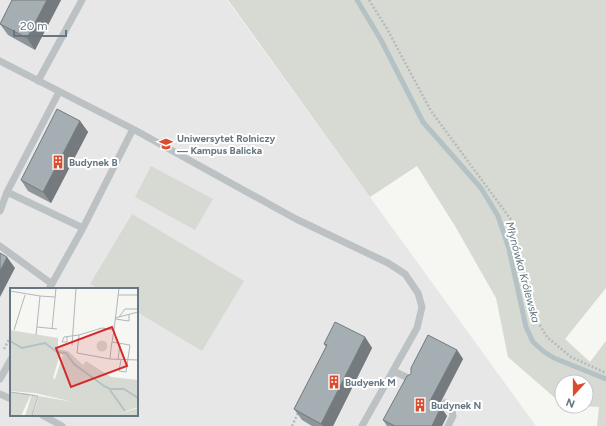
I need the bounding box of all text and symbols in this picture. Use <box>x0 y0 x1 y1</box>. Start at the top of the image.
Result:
scale bar <box>14 12 66 38</box>
text: 20 m <box>20 19 48 33</box>
place label: Uniwersytet Rolniczy — Kampus Balicka <box>177 132 275 157</box>
school or university icon: Uniwersytet Rolniczy — Kampus Balicka <box>158 136 174 152</box>
building icon: Budynek B <box>50 154 66 170</box>
place label: Budynek B <box>69 156 118 169</box>
water label: Młynówka Królewska <box>503 220 542 325</box>
inset map <box>10 288 138 416</box>
building icon: Budyenk M <box>326 374 342 390</box>
north arrow <box>554 374 594 414</box>
place label: Budyenk M <box>345 376 396 389</box>
text: N <box>564 395 577 410</box>
building icon: Budynek N <box>412 397 428 413</box>
place label: Budynek N <box>431 399 481 412</box>

